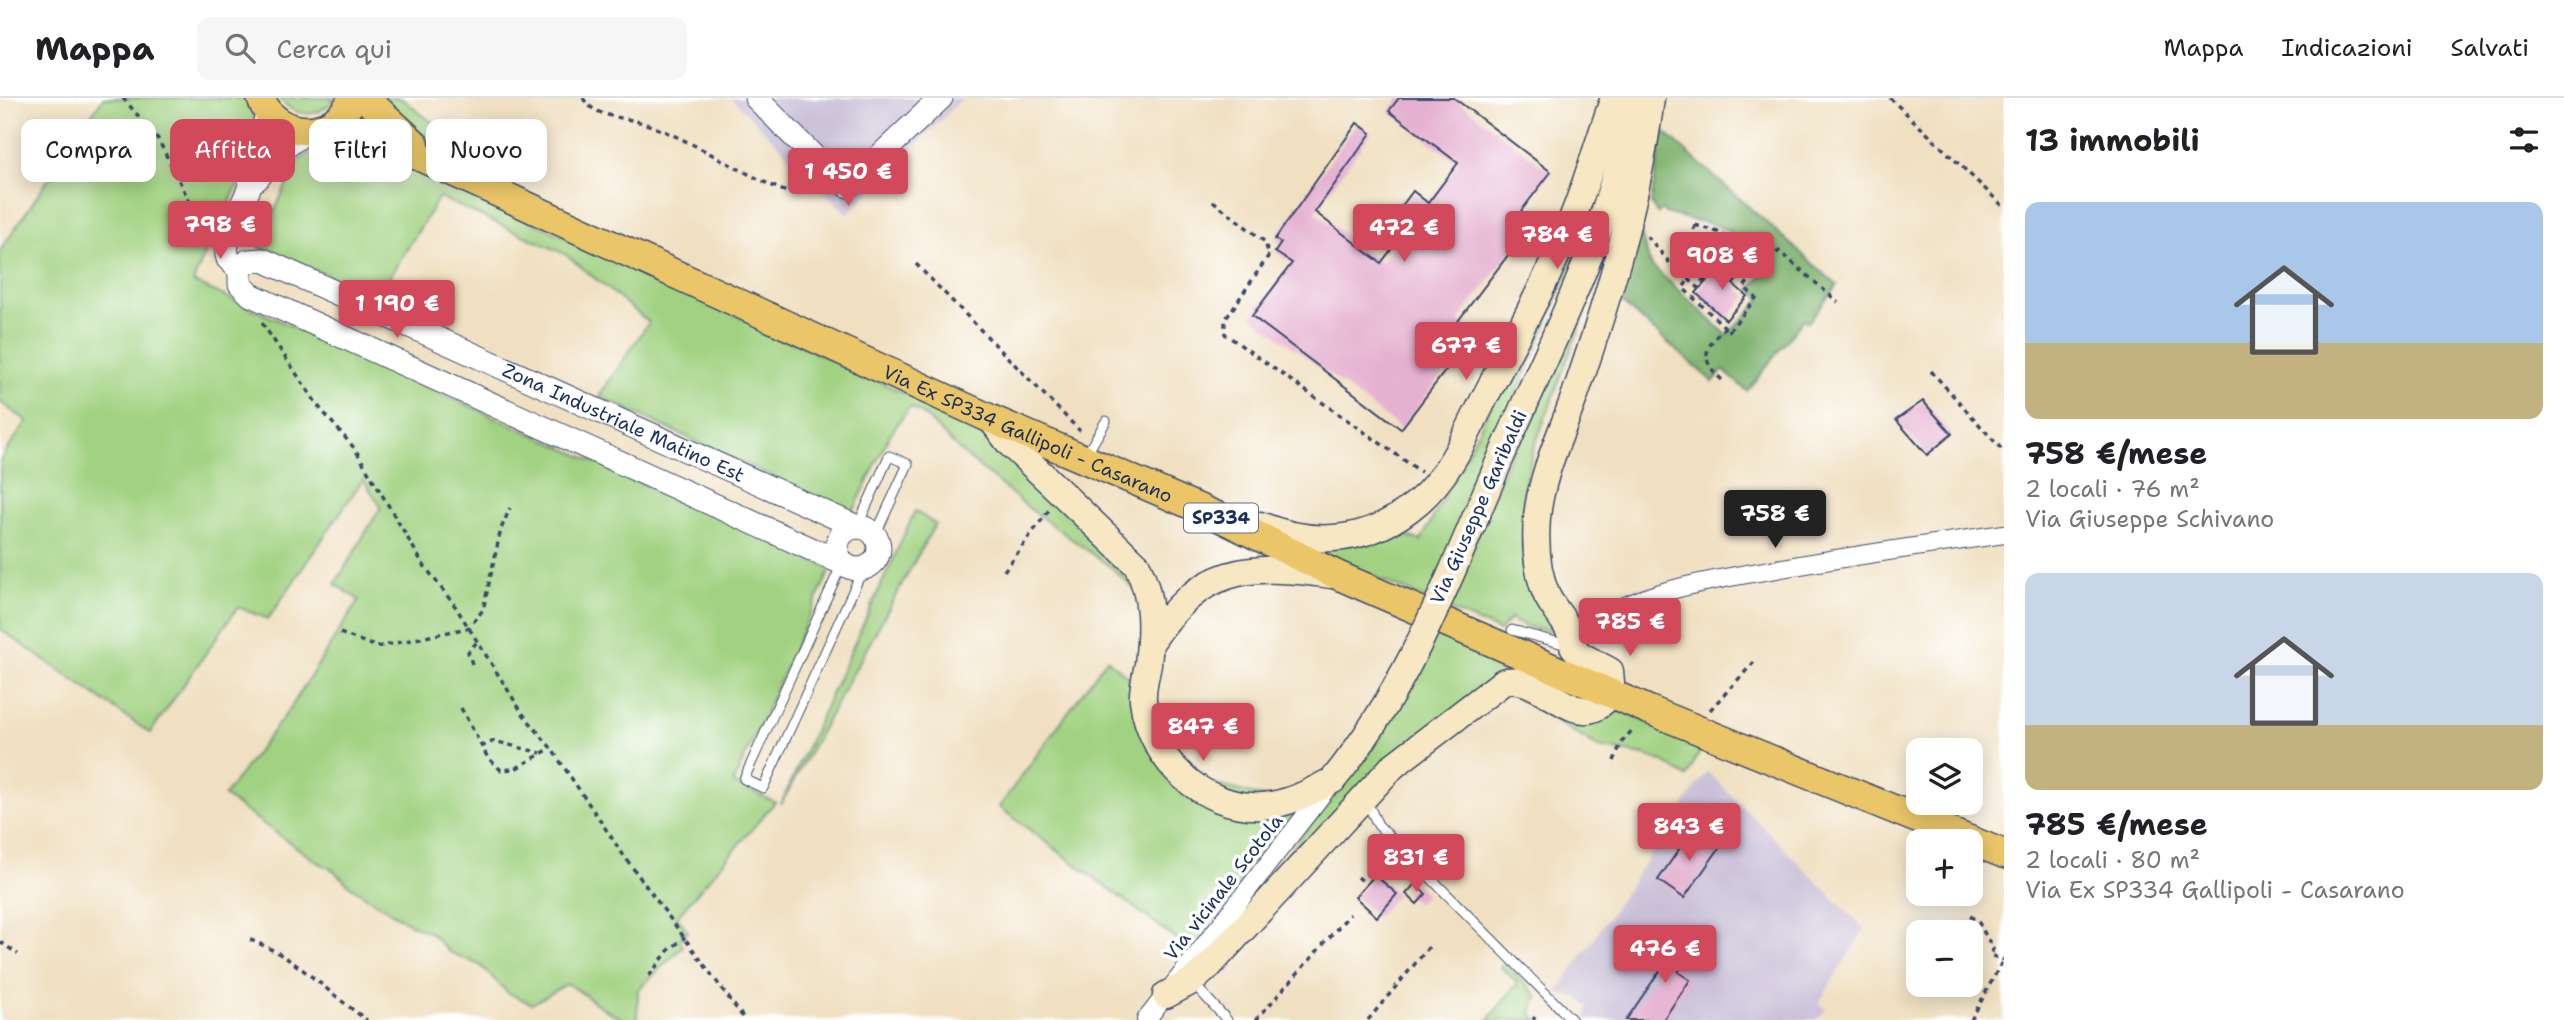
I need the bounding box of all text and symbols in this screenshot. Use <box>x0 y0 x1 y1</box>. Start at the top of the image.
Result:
search box <box>197 17 687 80</box>
text: Mappa <box>35 26 155 71</box>
icon: search <box>221 29 259 67</box>
text: Cerca qui <box>277 31 392 66</box>
text: Mappa <box>2163 32 2243 64</box>
text: Indicazioni <box>2281 32 2413 64</box>
text: Salvati <box>2451 32 2529 64</box>
chip: Compra <box>21 119 156 182</box>
chip: Affitta <box>170 119 295 182</box>
chip: Filtri <box>309 119 412 182</box>
chip: Nuovo <box>426 119 547 182</box>
text: 13 immobili <box>2025 120 2200 161</box>
icon: filters <box>2505 121 2543 159</box>
pin: 1 450 € <box>783 148 913 208</box>
text: 1 450 € <box>804 156 892 186</box>
pin: 798 € <box>171 202 269 261</box>
pin: 472 € <box>1355 204 1453 264</box>
text: 798 € <box>184 209 256 239</box>
text: 472 € <box>1369 212 1439 242</box>
pin: 784 € <box>1508 212 1606 271</box>
text: 784 € <box>1521 219 1593 249</box>
pin: 908 € <box>1673 232 1771 292</box>
text: 908 € <box>1686 240 1758 270</box>
icon: home <box>2221 247 2347 373</box>
pin: 1 190 € <box>332 280 462 340</box>
text: 1 190 € <box>355 288 439 318</box>
pin: 677 € <box>1417 322 1515 382</box>
text: 677 € <box>1431 330 1501 360</box>
street label: Zona Industriale Matino Est <box>499 357 748 488</box>
street label: Via Ex SP334 Gallipoli - Casarano <box>879 359 1176 508</box>
street label: Via Giuseppe Garibaldi <box>1424 406 1533 608</box>
text: 758 €/mese <box>2025 433 2207 474</box>
text: 2 locali · 76 m² <box>2025 474 2200 504</box>
pin: 758 € <box>1726 490 1824 550</box>
text: 758 € <box>1740 498 1810 528</box>
road number: SP334 <box>1184 504 1258 532</box>
text: Via Giuseppe Schivano <box>2025 504 2274 534</box>
pin: 785 € <box>1581 598 1679 658</box>
text: 785 € <box>1595 606 1665 636</box>
icon: home <box>2221 618 2347 744</box>
pin: 847 € <box>1154 704 1252 763</box>
text: 847 € <box>1167 711 1239 741</box>
map controls <box>1906 738 1983 997</box>
button: layers <box>1906 738 1983 815</box>
pin: 843 € <box>1640 804 1738 863</box>
text: 785 €/mese <box>2025 804 2208 845</box>
street label: Via vicinale Scotola <box>1158 809 1289 966</box>
text: 843 € <box>1654 811 1724 841</box>
button: + <box>1906 829 1983 906</box>
pin: 831 € <box>1367 834 1465 894</box>
text: 831 € <box>1383 842 1449 872</box>
text: 2 locali · 80 m² <box>2025 845 2200 875</box>
text: Via Ex SP334 Gallipoli - Casarano <box>2025 875 2405 905</box>
button: − <box>1906 920 1983 997</box>
pin: 476 € <box>1616 926 1714 985</box>
text: 476 € <box>1629 933 1701 963</box>

